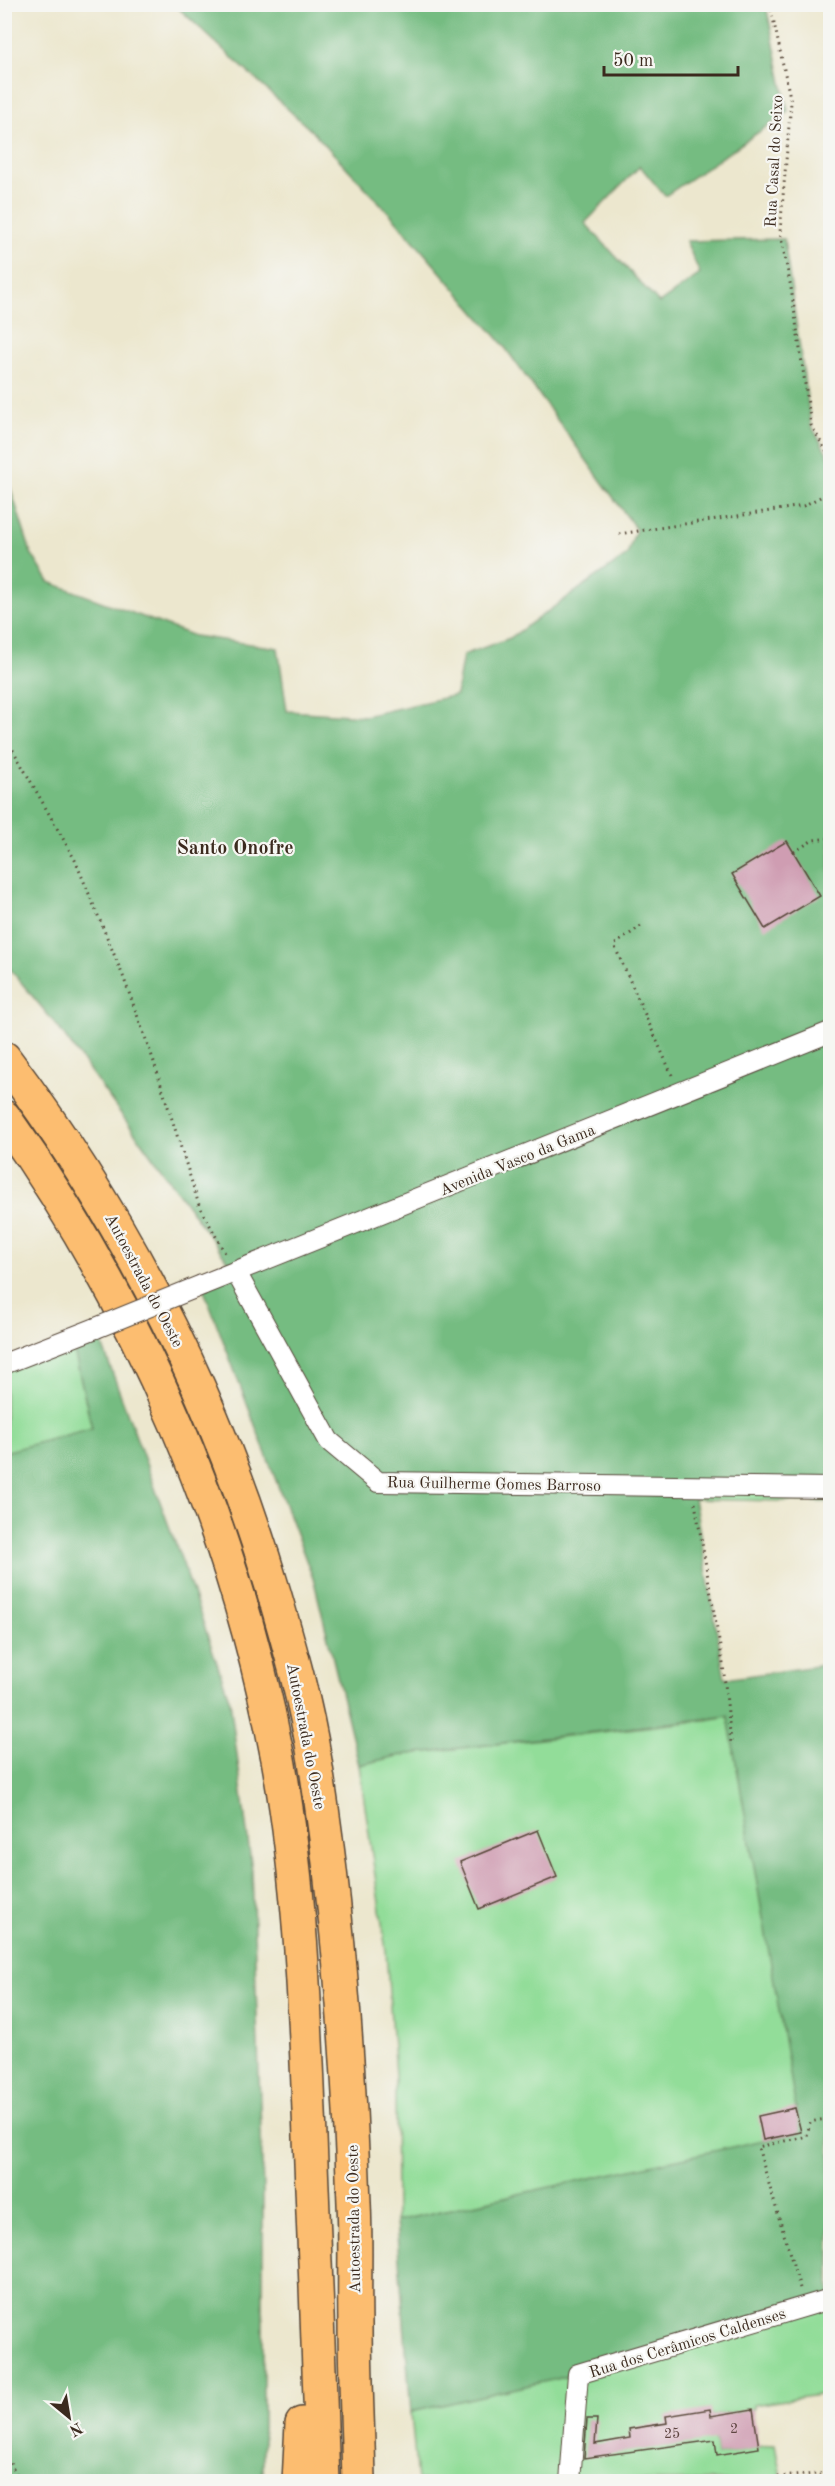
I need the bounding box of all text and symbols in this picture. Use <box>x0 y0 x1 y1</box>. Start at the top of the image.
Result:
scale bar <box>604 39 738 77</box>
text: 50 m <box>613 52 653 70</box>
street label: Rua Casal do Seixo <box>764 94 786 228</box>
district label: Santo Onofre <box>176 839 294 859</box>
street label: Avenida Vasco da Gama <box>438 1122 598 1199</box>
street label: Autoestrada do Oeste <box>101 1212 185 1350</box>
street label: Rua Guilherme Gomes Barroso <box>387 1475 601 1495</box>
street label: Autoestrada do Oeste <box>283 1662 327 1811</box>
street label: Autoestrada do Oeste <box>346 2145 364 2293</box>
street label: Rua dos Cerâmicos Caldenses <box>587 2306 788 2381</box>
north arrow <box>39 2387 99 2447</box>
text: N <box>66 2418 85 2439</box>
house number: 2 <box>730 2422 738 2436</box>
house number: 25 <box>664 2427 680 2441</box>

